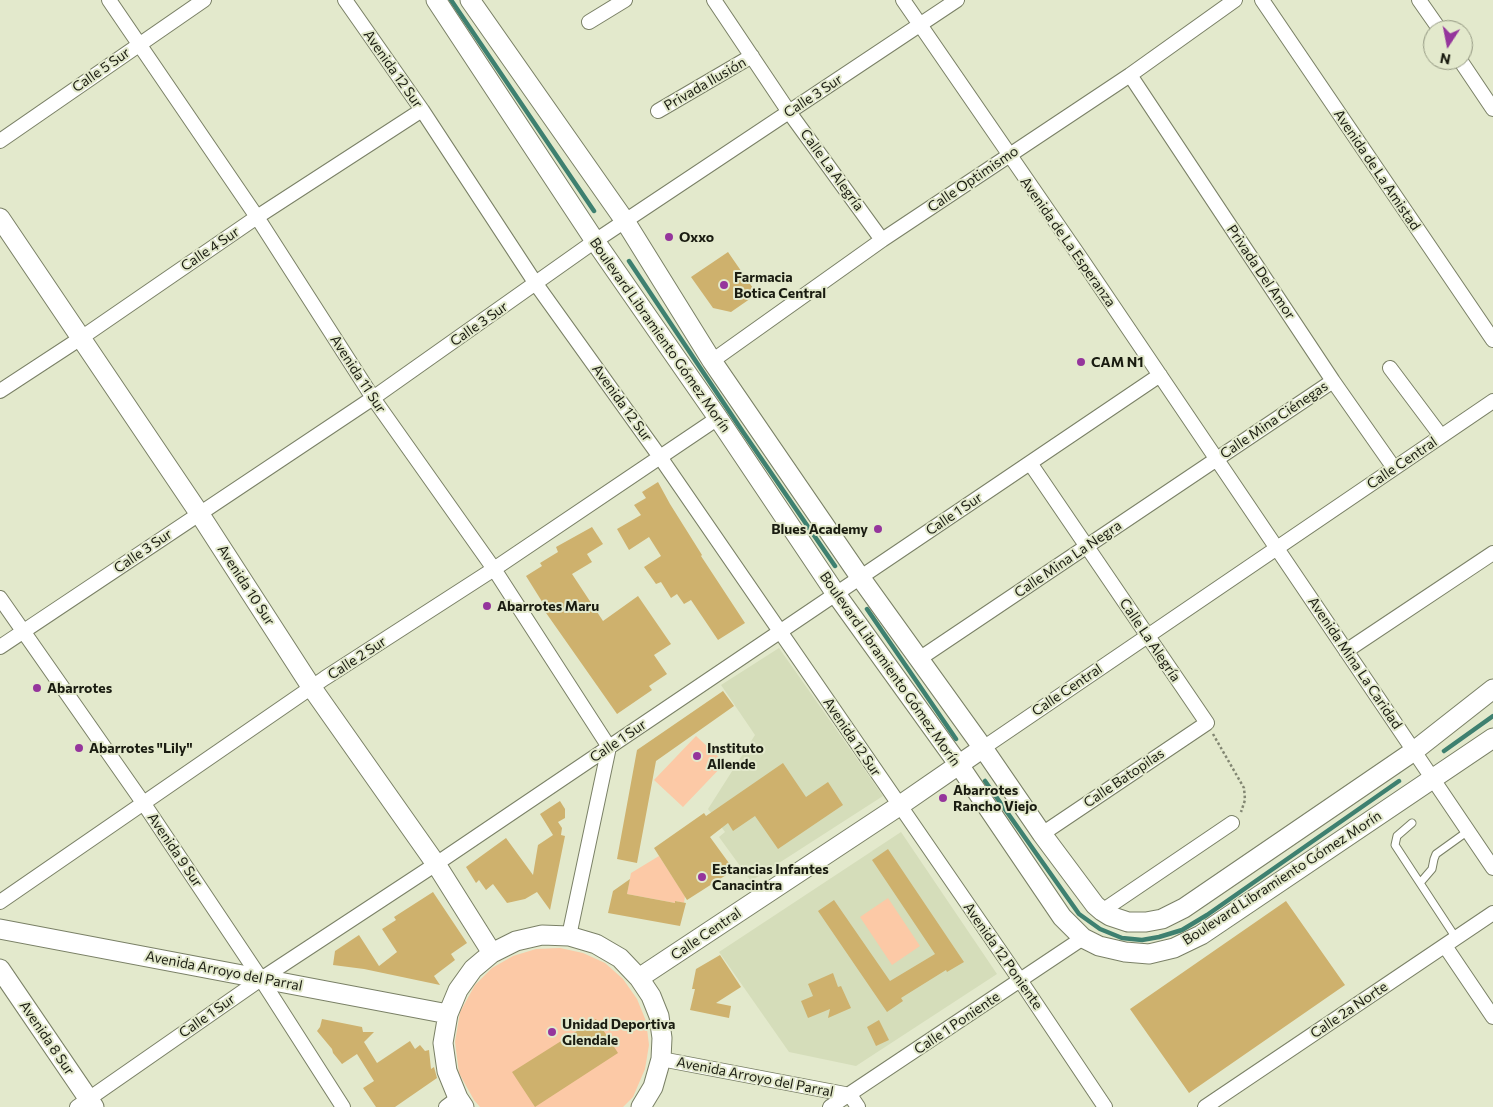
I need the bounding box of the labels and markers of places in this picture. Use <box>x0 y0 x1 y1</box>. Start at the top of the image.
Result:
place label: Oxxo <box>679 229 714 245</box>
marker: Oxxo <box>663 231 675 243</box>
place label: Farmacia Botica Central <box>734 269 826 302</box>
marker: Farmacia Botica Central <box>718 279 730 291</box>
place label: CAM N1 <box>1091 354 1144 370</box>
marker: CAM N1 <box>1075 356 1087 368</box>
place label: Blues Academy <box>771 521 868 537</box>
marker: Blues Academy <box>872 523 884 535</box>
place label: Abarrotes Maru <box>497 598 599 614</box>
marker: Abarrotes Maru <box>481 600 493 612</box>
place label: Abarrotes <box>47 680 112 696</box>
marker: Abarrotes <box>31 682 43 694</box>
place label: Abarrotes "Lily" <box>89 740 193 756</box>
place label: Instituto Allende <box>707 740 764 772</box>
marker: Abarrotes "Lily" <box>73 742 85 754</box>
marker: Instituto Allende <box>691 750 703 762</box>
place label: Abarrotes Rancho Viejo <box>953 782 1037 814</box>
marker: Abarrotes Rancho Viejo <box>937 792 949 804</box>
place label: Estancias Infantes Canacintra <box>712 861 829 894</box>
marker: Estancias Infantes Canacintra <box>696 871 708 883</box>
place label: Unidad Deportiva Glendale <box>562 1016 675 1048</box>
marker: Unidad Deportiva Glendale <box>546 1026 558 1038</box>

